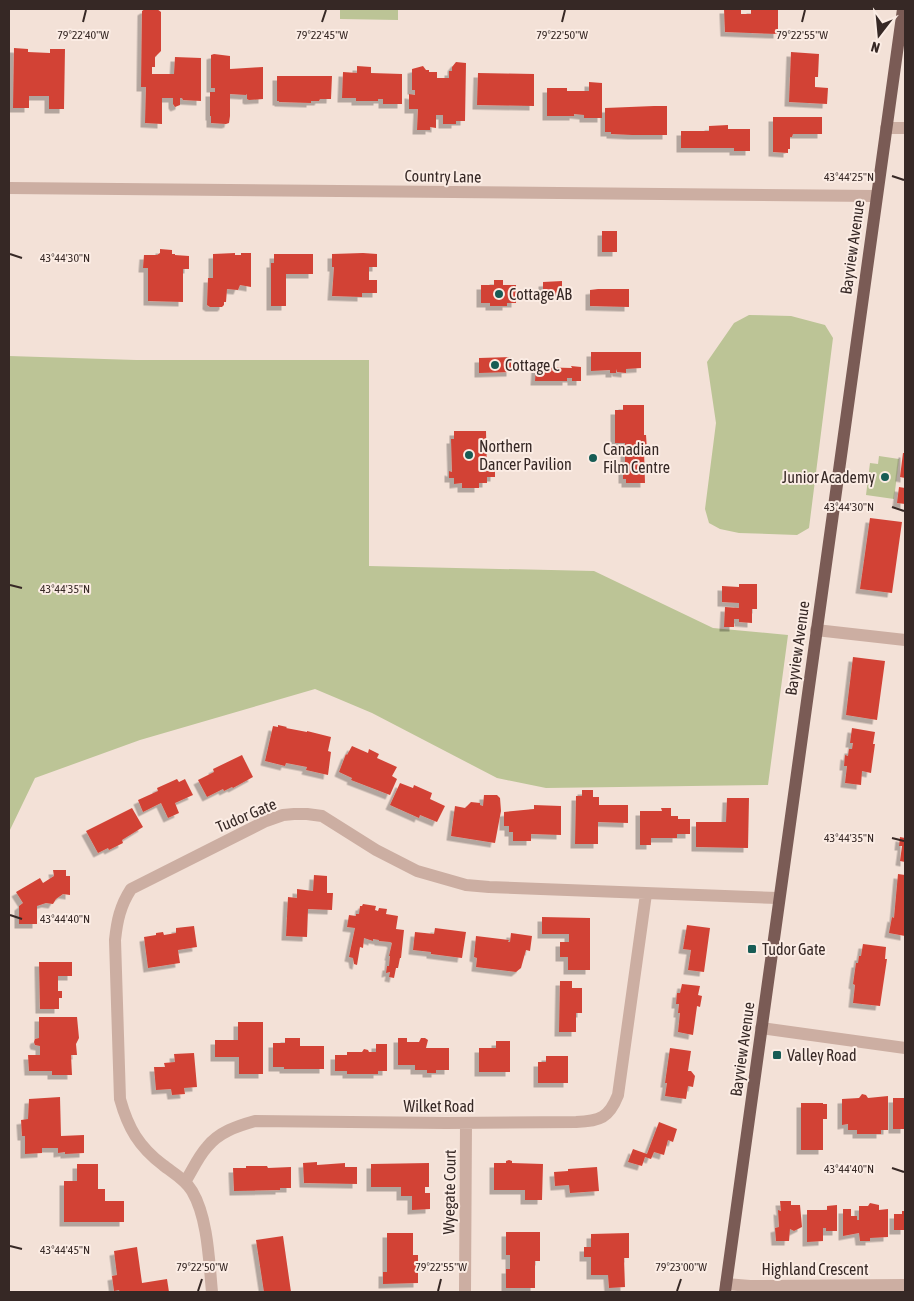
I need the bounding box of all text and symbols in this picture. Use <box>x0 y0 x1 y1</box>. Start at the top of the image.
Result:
north arrow <box>854 10 904 60</box>
text: 79°22'40"W <box>57 28 109 42</box>
text: 79°22'45"W <box>296 28 348 42</box>
text: 79°22'50"W <box>536 28 588 42</box>
text: 79°22'55"W <box>776 28 828 42</box>
text: N <box>869 39 882 56</box>
street label: Country Lane <box>404 166 482 187</box>
text: 43°44'25"N <box>824 170 874 184</box>
street label: Bayview Avenue <box>836 199 869 295</box>
text: 43°44'30"N <box>40 251 90 265</box>
place label: Cottage AB <box>509 285 572 304</box>
marker: Cottage AB <box>493 288 505 300</box>
place label: Cottage C <box>505 356 560 375</box>
marker: Cottage C <box>489 359 501 371</box>
place label: Northern Dancer Pavilion <box>479 437 572 473</box>
place label: Canadian Film Centre <box>603 440 670 476</box>
marker: Northern Dancer Pavilion <box>463 449 475 461</box>
marker: Canadian Film Centre <box>587 452 599 464</box>
place label: Junior Academy <box>782 468 875 487</box>
marker: Junior Academy <box>879 471 891 483</box>
text: 43°44'30"N <box>824 500 874 514</box>
text: 43°44'35"N <box>40 582 90 596</box>
street label: Bayview Avenue <box>781 600 814 696</box>
street label: Tudor Gate <box>213 794 279 836</box>
text: 43°44'35"N <box>824 831 874 845</box>
text: 43°44'40"N <box>40 912 90 926</box>
place label: Tudor Gate <box>762 940 826 958</box>
marker: Tudor Gate <box>746 943 758 955</box>
street label: Bayview Avenue <box>726 1001 759 1097</box>
place label: Valley Road <box>787 1046 857 1065</box>
marker: Valley Road <box>771 1049 783 1061</box>
street label: Wilket Road <box>404 1097 474 1115</box>
street label: Wyegate Court <box>439 1149 460 1235</box>
text: 43°44'40"N <box>824 1162 874 1176</box>
text: 43°44'45"N <box>40 1243 90 1257</box>
text: 79°22'50"W <box>176 1260 228 1274</box>
text: 79°22'55"W <box>415 1260 467 1274</box>
text: 79°23'00"W <box>655 1260 707 1274</box>
street label: Highland Crescent <box>761 1260 869 1279</box>

